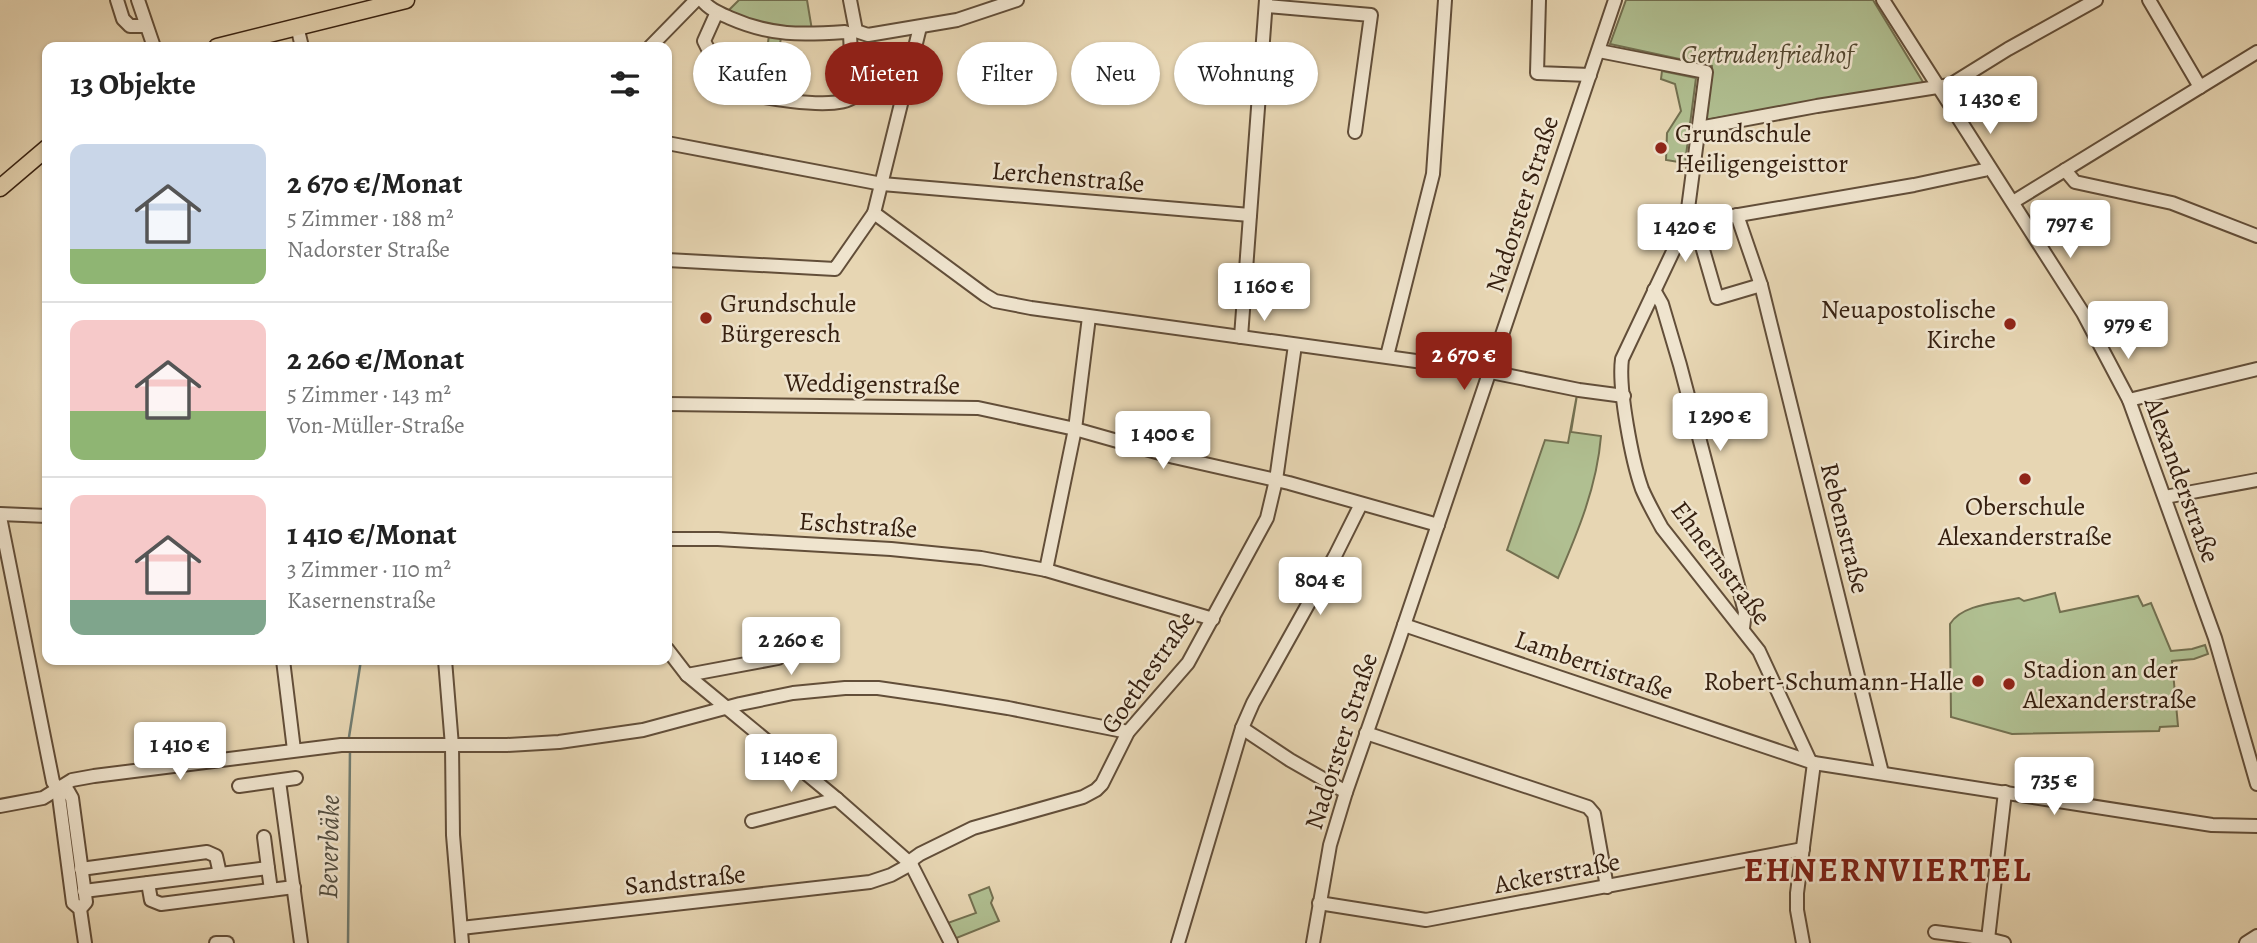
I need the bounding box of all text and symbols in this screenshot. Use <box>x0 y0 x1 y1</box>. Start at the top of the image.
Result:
park label: Gertrudenfriedhof <box>1681 37 1858 72</box>
chip: Kaufen <box>693 42 811 105</box>
chip: Mieten <box>825 42 943 105</box>
chip: Filter <box>957 42 1057 105</box>
chip: Neu <box>1071 42 1160 105</box>
chip: Wohnung <box>1174 42 1318 105</box>
text: 13 Objekte <box>70 64 196 104</box>
icon: filters <box>606 65 644 103</box>
pin: 1 430 € <box>1925 76 2055 136</box>
text: 1 430 € <box>1959 83 2021 114</box>
street label: Nadorster Straße <box>1477 111 1567 297</box>
place label: Grundschule Heiligengeisttor <box>1675 116 1848 181</box>
marker: Grundschule Heiligengeisttor <box>1653 140 1669 156</box>
street label: Lerchenstraße <box>990 153 1146 201</box>
text: 2 670 €/Monat <box>287 163 463 203</box>
icon: home <box>126 172 210 256</box>
pin: 797 € <box>2021 201 2119 260</box>
text: 5 Zimmer · 188 m² <box>287 203 453 234</box>
pin: 1 420 € <box>1620 204 1750 264</box>
text: 797 € <box>2046 207 2094 238</box>
text: 1 420 € <box>1654 211 1716 242</box>
text: Nadorster Straße <box>287 234 450 265</box>
pin: 1 160 € <box>1199 264 1329 323</box>
text: 1 160 € <box>1234 270 1294 301</box>
place label: Grundschule Bürgeresch <box>720 286 856 351</box>
place label: Neuapostolische Kirche <box>1821 292 1996 357</box>
pin: 979 € <box>2079 302 2177 361</box>
text: 979 € <box>2104 308 2152 339</box>
marker: Grundschule Bürgeresch <box>698 310 714 326</box>
marker: Neuapostolische Kirche <box>2002 316 2018 332</box>
pin: 2 670 € <box>1399 332 1529 392</box>
text: 2 260 €/Monat <box>287 339 464 379</box>
text: 2 670 € <box>1432 339 1496 370</box>
icon: home <box>126 348 210 432</box>
street label: Weddigenstraße <box>783 365 960 403</box>
text: 5 Zimmer · 143 m² <box>287 379 451 410</box>
street label: Alexanderstraße <box>2135 391 2228 568</box>
pin: 1 290 € <box>1655 393 1785 453</box>
text: 1 290 € <box>1689 400 1751 431</box>
text: Von-Müller-Straße <box>287 410 464 441</box>
pin: 1 400 € <box>1098 412 1228 471</box>
text: 1 400 € <box>1131 418 1195 449</box>
street label: Rebenstraße <box>1812 459 1878 597</box>
marker: Oberschule Alexanderstraße <box>2017 471 2033 487</box>
place label: Oberschule Alexanderstraße <box>1937 489 2112 554</box>
street label: Ehnernstraße <box>1663 494 1779 632</box>
street label: Eschstraße <box>798 503 918 547</box>
text: 1 410 €/Monat <box>287 514 457 554</box>
icon: home <box>126 523 210 607</box>
text: 3 Zimmer · 110 m² <box>287 554 451 585</box>
pin: 804 € <box>1271 558 1369 617</box>
text: 804 € <box>1295 564 1345 595</box>
text: Kasernenstraße <box>287 585 436 616</box>
street label: Goethestraße <box>1093 603 1203 741</box>
pin: 2 260 € <box>726 618 856 677</box>
street label: Lambertistraße <box>1510 622 1678 708</box>
text: 2 260 € <box>758 624 824 655</box>
street label: Nadorster Straße <box>1296 648 1386 834</box>
place label: Stadion an der Alexanderstraße <box>2022 652 2197 717</box>
place label: Robert-Schumann-Halle <box>1704 664 1964 699</box>
marker: Robert-Schumann-Halle <box>1970 673 1986 689</box>
marker: Stadion an der Alexanderstraße <box>2001 676 2017 692</box>
pin: 1 410 € <box>115 722 245 782</box>
text: 1 410 € <box>150 729 210 760</box>
pin: 1 140 € <box>726 734 856 794</box>
text: 1 140 € <box>761 741 821 772</box>
pin: 735 € <box>2005 758 2103 817</box>
text: 735 € <box>2031 764 2077 795</box>
water label: Beverbäke <box>309 794 349 900</box>
street label: Ackerstraße <box>1490 844 1623 903</box>
district label: EHNERNVIERTEL <box>1744 847 2032 892</box>
street label: Sandstraße <box>623 856 747 904</box>

